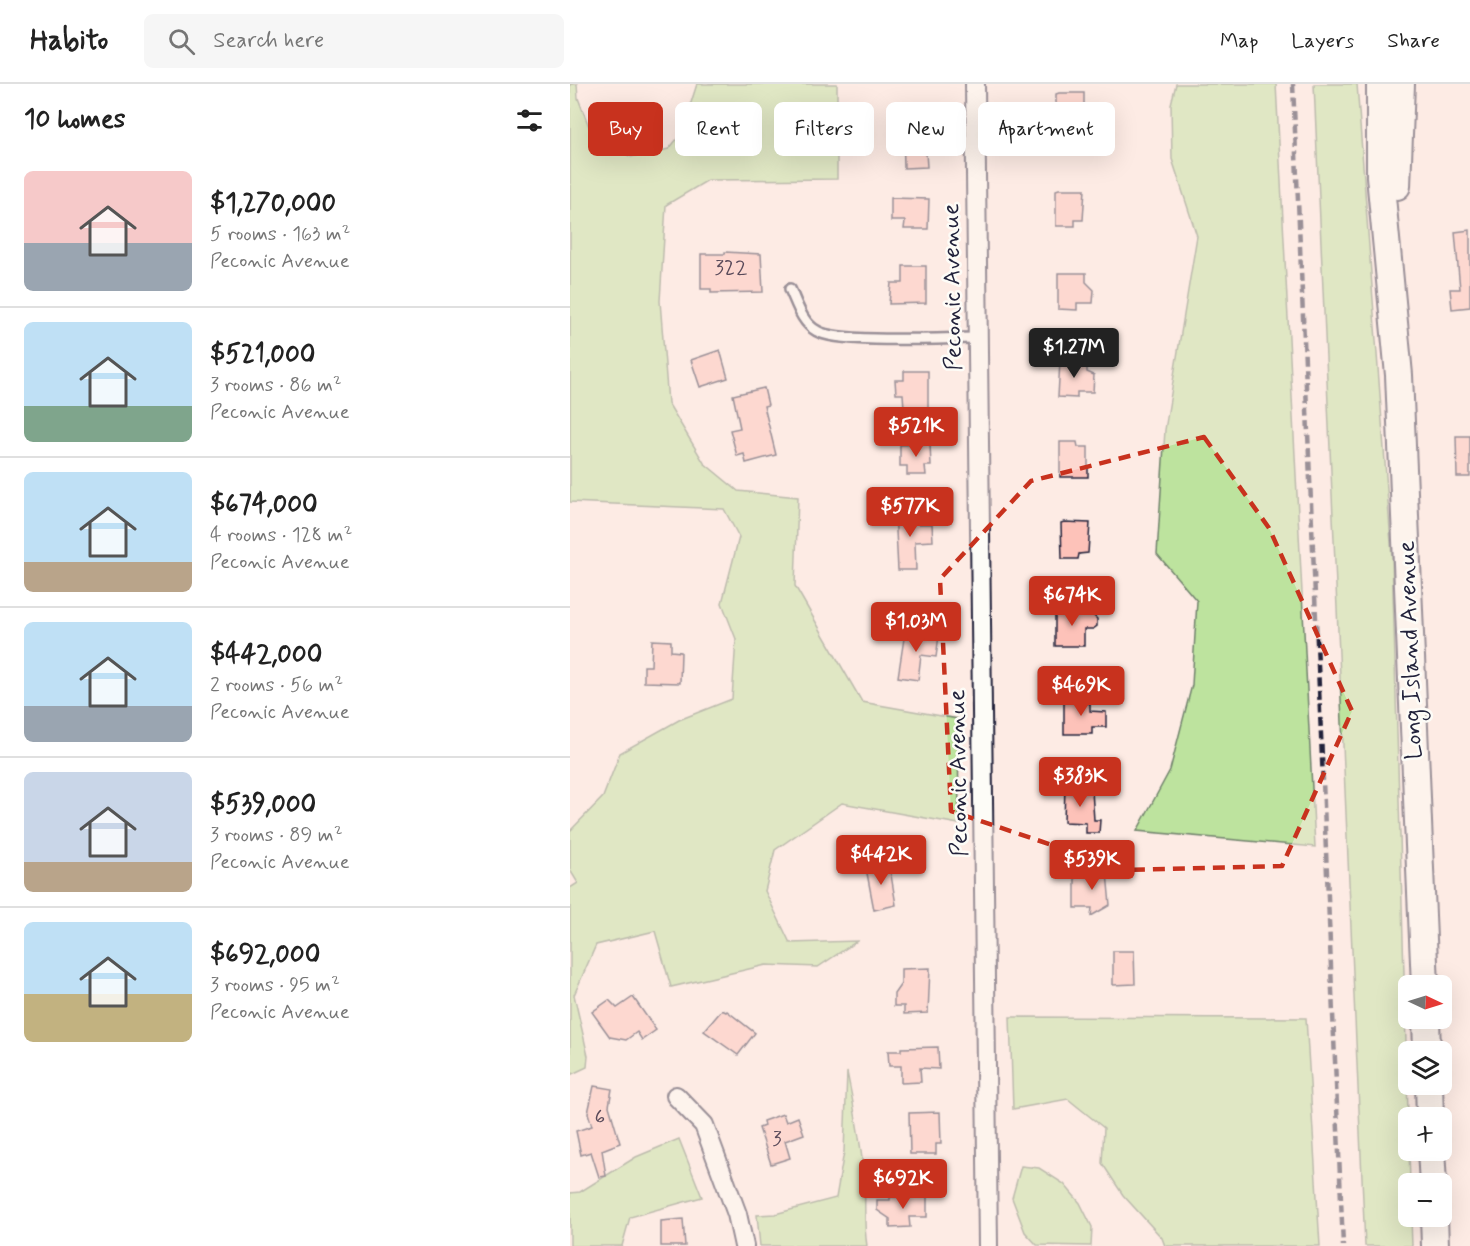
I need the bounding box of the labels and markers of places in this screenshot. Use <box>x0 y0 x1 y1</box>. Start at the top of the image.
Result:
pin: $1.27M <box>1025 328 1123 379</box>
pin: $521K <box>874 407 958 458</box>
pin: $577K <box>868 487 952 538</box>
pin: $674K <box>1030 576 1114 627</box>
pin: $1.03M <box>867 602 965 653</box>
pin: $469K <box>1039 666 1123 717</box>
pin: $383K <box>1038 757 1122 808</box>
pin: $442K <box>839 835 923 886</box>
pin: $539K <box>1050 840 1134 891</box>
pin: $692K <box>861 1159 945 1210</box>

